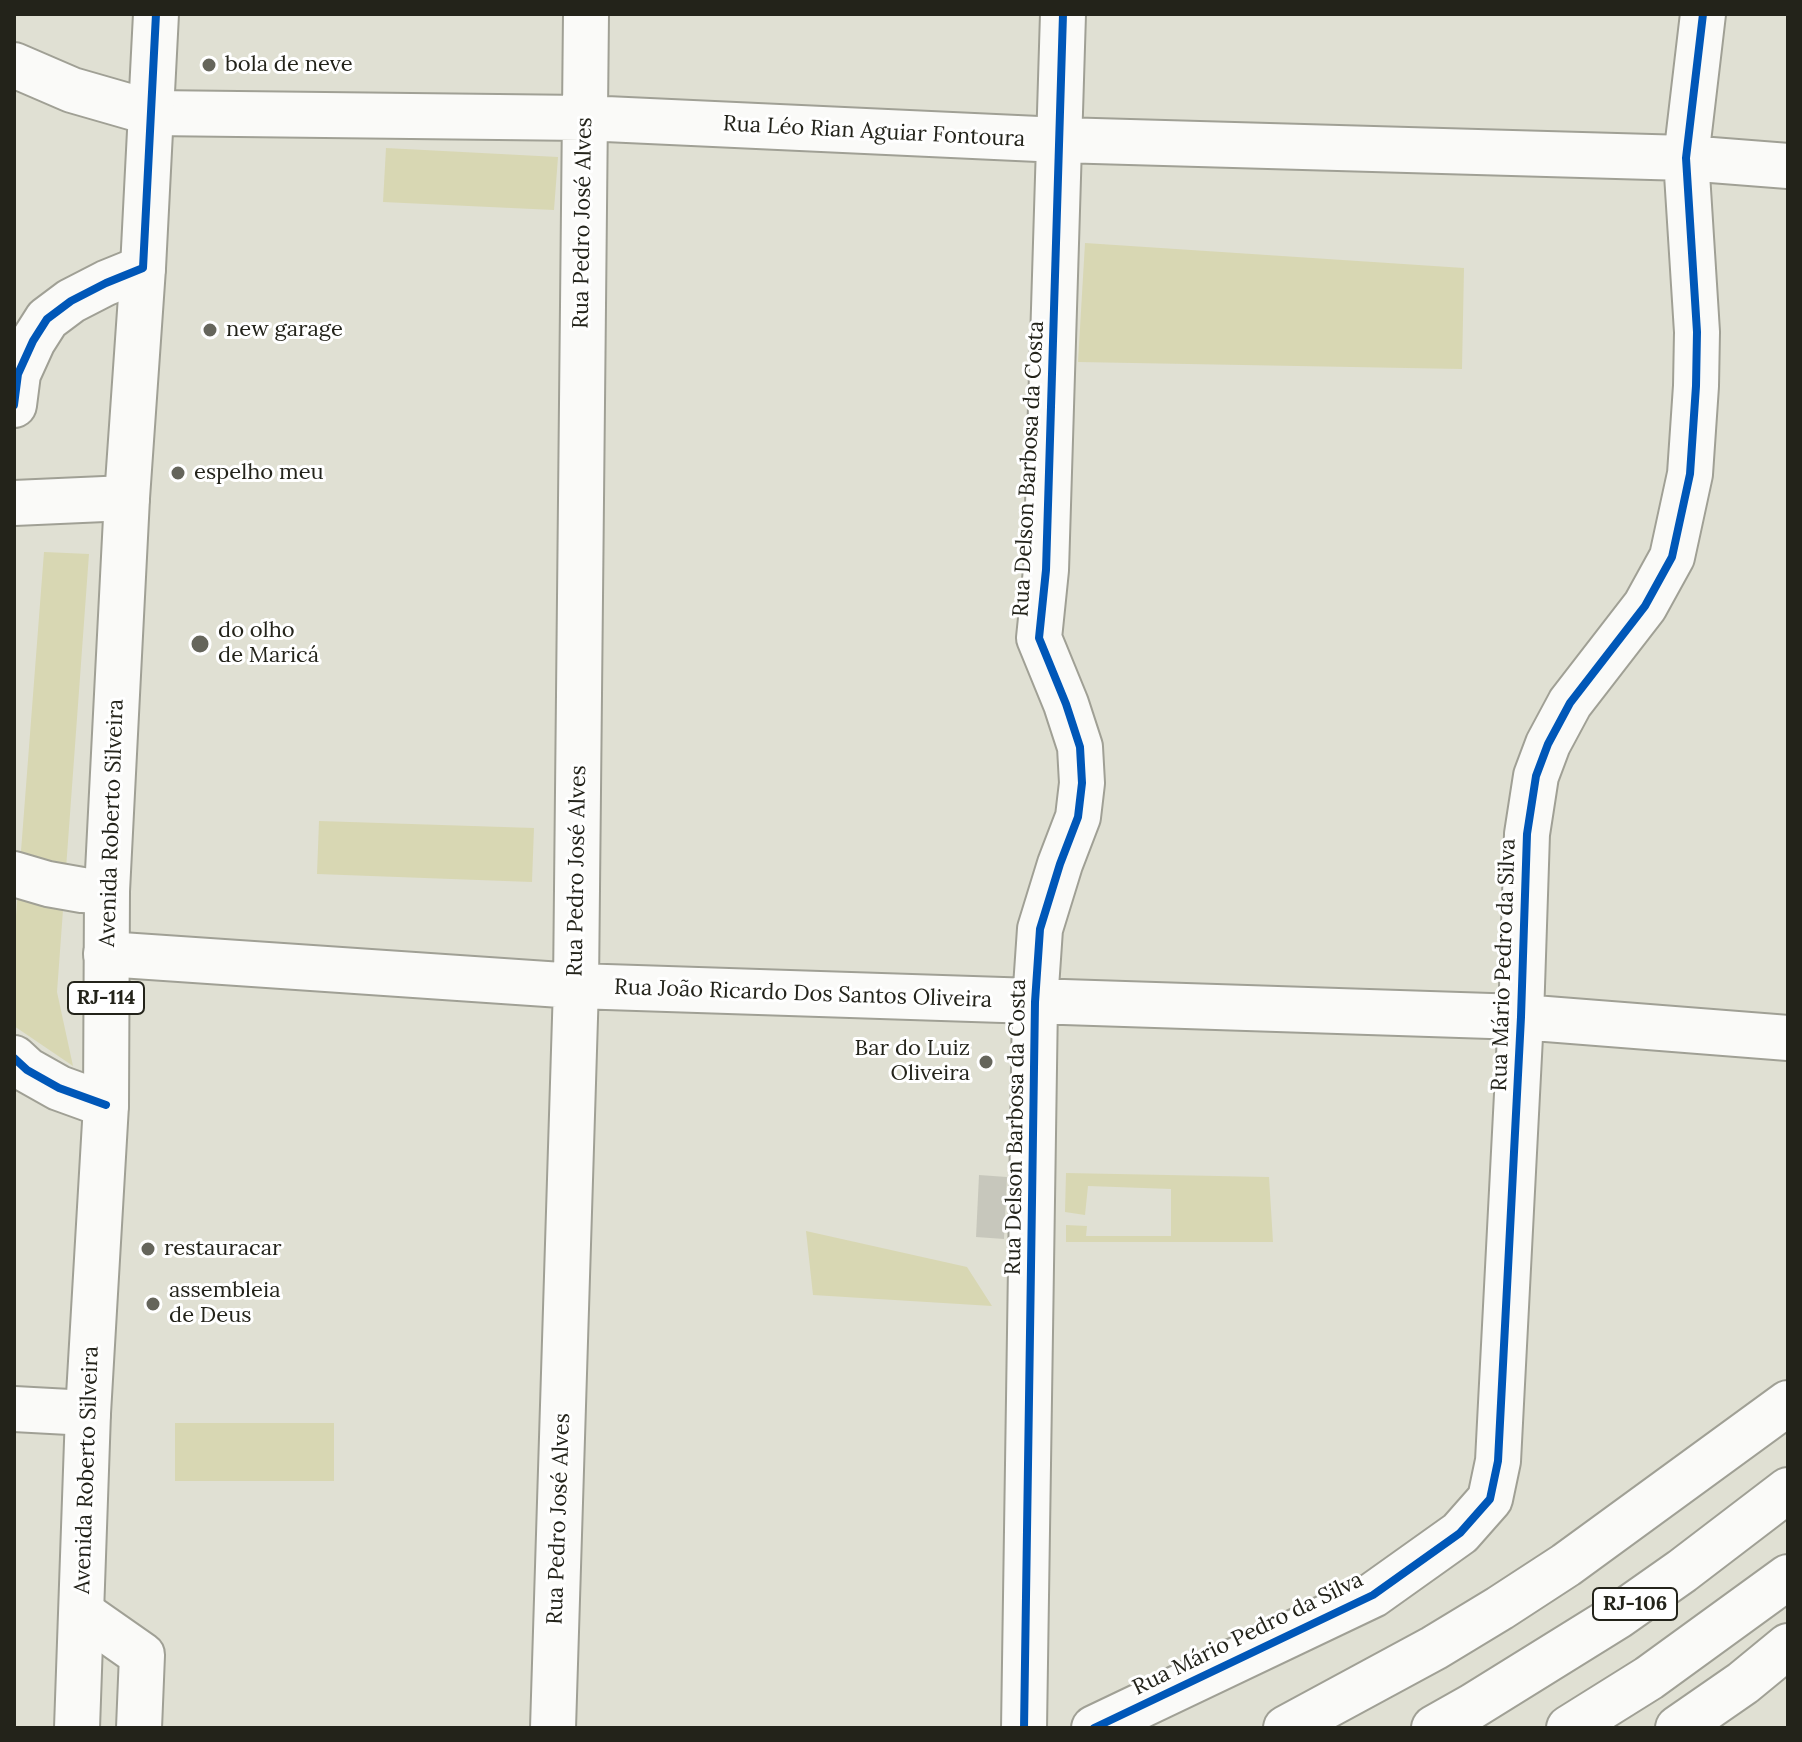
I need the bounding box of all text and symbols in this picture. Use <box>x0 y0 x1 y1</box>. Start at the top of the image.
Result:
place label: bola de neve <box>225 52 353 78</box>
marker: bola de neve <box>200 56 218 74</box>
street label: Rua Léo Rian Aguiar Fontoura <box>722 111 1026 153</box>
street label: Rua Pedro José Alves <box>568 117 598 329</box>
place label: new garage <box>226 317 343 343</box>
street label: Rua Delson Barbosa da Costa <box>1008 320 1050 618</box>
marker: new garage <box>201 321 219 339</box>
place label: espelho meu <box>194 460 324 486</box>
marker: espelho meu <box>169 464 187 482</box>
place label: do olho de Maricá <box>218 618 319 670</box>
marker: do olho de Maricá <box>189 633 211 655</box>
street label: Avenida Roberto Silveira <box>94 698 130 948</box>
street label: Rua Pedro José Alves <box>562 765 592 977</box>
street label: Rua Mário Pedro da Silva <box>1486 838 1522 1092</box>
street label: Rua João Ricardo Dos Santos Oliveira <box>614 974 992 1014</box>
street label: Rua Delson Barbosa da Costa <box>1000 978 1032 1276</box>
road number: RJ-114 <box>68 982 144 1014</box>
place label: Bar do Luiz Oliveira <box>855 1036 970 1088</box>
marker: Bar do Luiz Oliveira <box>977 1053 995 1071</box>
place label: restauracar <box>164 1236 282 1262</box>
marker: restauracar <box>139 1240 157 1258</box>
place label: assembleia de Deus <box>169 1278 281 1330</box>
marker: assembleia de Deus <box>144 1295 162 1313</box>
street label: Avenida Roberto Silveira <box>69 1345 105 1595</box>
street label: Rua Pedro José Alves <box>542 1413 576 1625</box>
street label: Rua Mário Pedro da Silva <box>1128 1567 1368 1701</box>
road number: RJ-106 <box>1593 1588 1677 1620</box>

